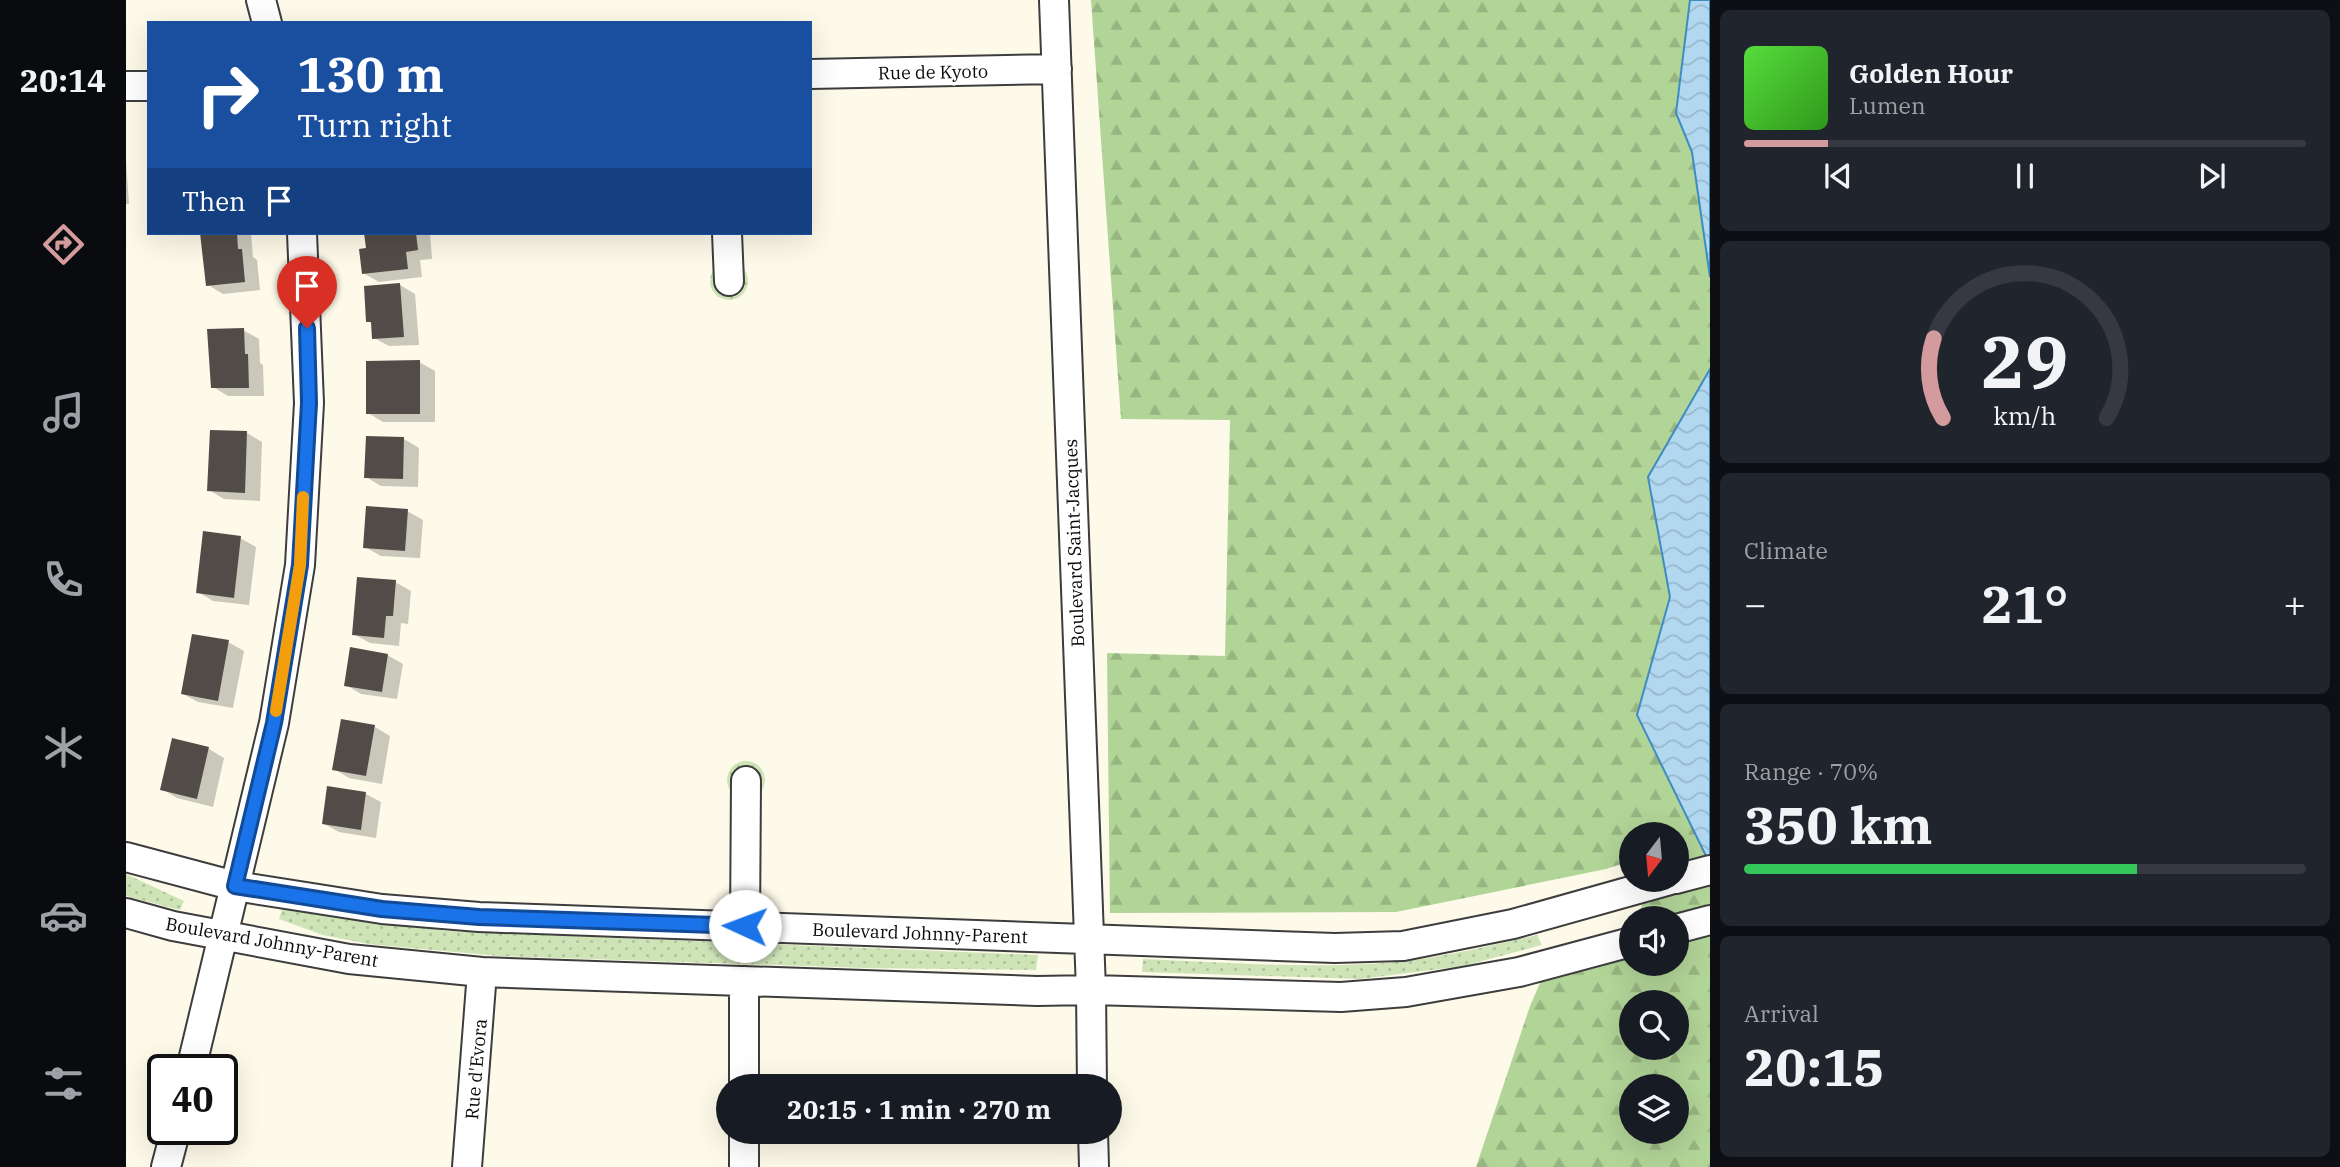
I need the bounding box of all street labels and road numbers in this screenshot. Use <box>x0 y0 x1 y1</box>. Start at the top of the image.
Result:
street label: Rue de Kyoto <box>878 60 988 84</box>
street label: Boulevard Saint-Jacques <box>1059 439 1089 647</box>
street label: Boulevard Johnny-Parent <box>164 912 380 972</box>
street label: Boulevard Johnny-Parent <box>812 918 1028 948</box>
street label: Rue d'Evora <box>460 1017 492 1120</box>

